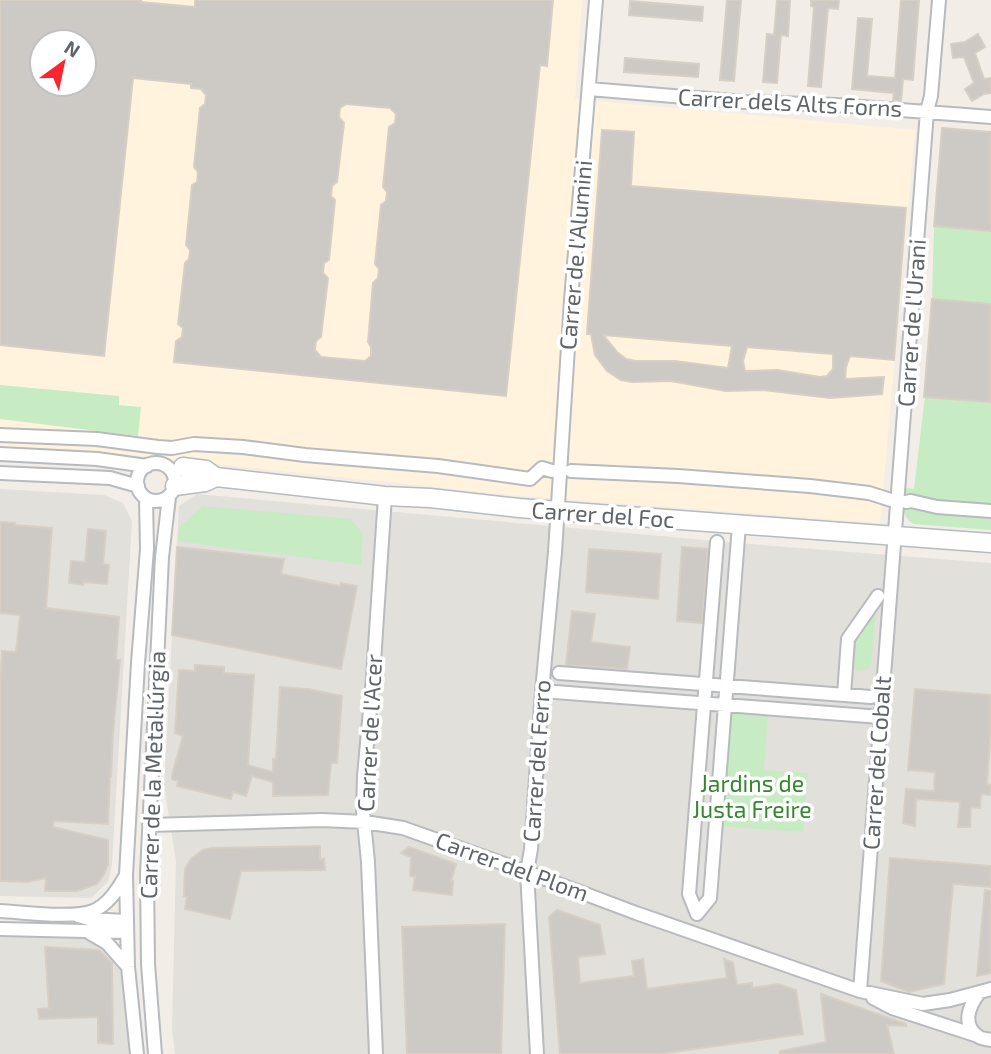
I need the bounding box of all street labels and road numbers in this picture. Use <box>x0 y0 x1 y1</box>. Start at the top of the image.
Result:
street label: Carrer dels Alts Forns <box>677 82 903 122</box>
street label: Carrer de l'Alumini <box>553 159 597 351</box>
street label: Carrer de l'Urani <box>891 238 931 408</box>
street label: Carrer del Foc <box>531 495 676 533</box>
street label: Carrer de la Metal·lúrgia <box>134 650 170 899</box>
street label: Carrer de l'Acer <box>351 653 387 813</box>
street label: Carrer del Cobalt <box>856 675 896 851</box>
street label: Carrer del Ferro <box>516 679 556 843</box>
street label: Carrer del Plom <box>432 825 593 907</box>

